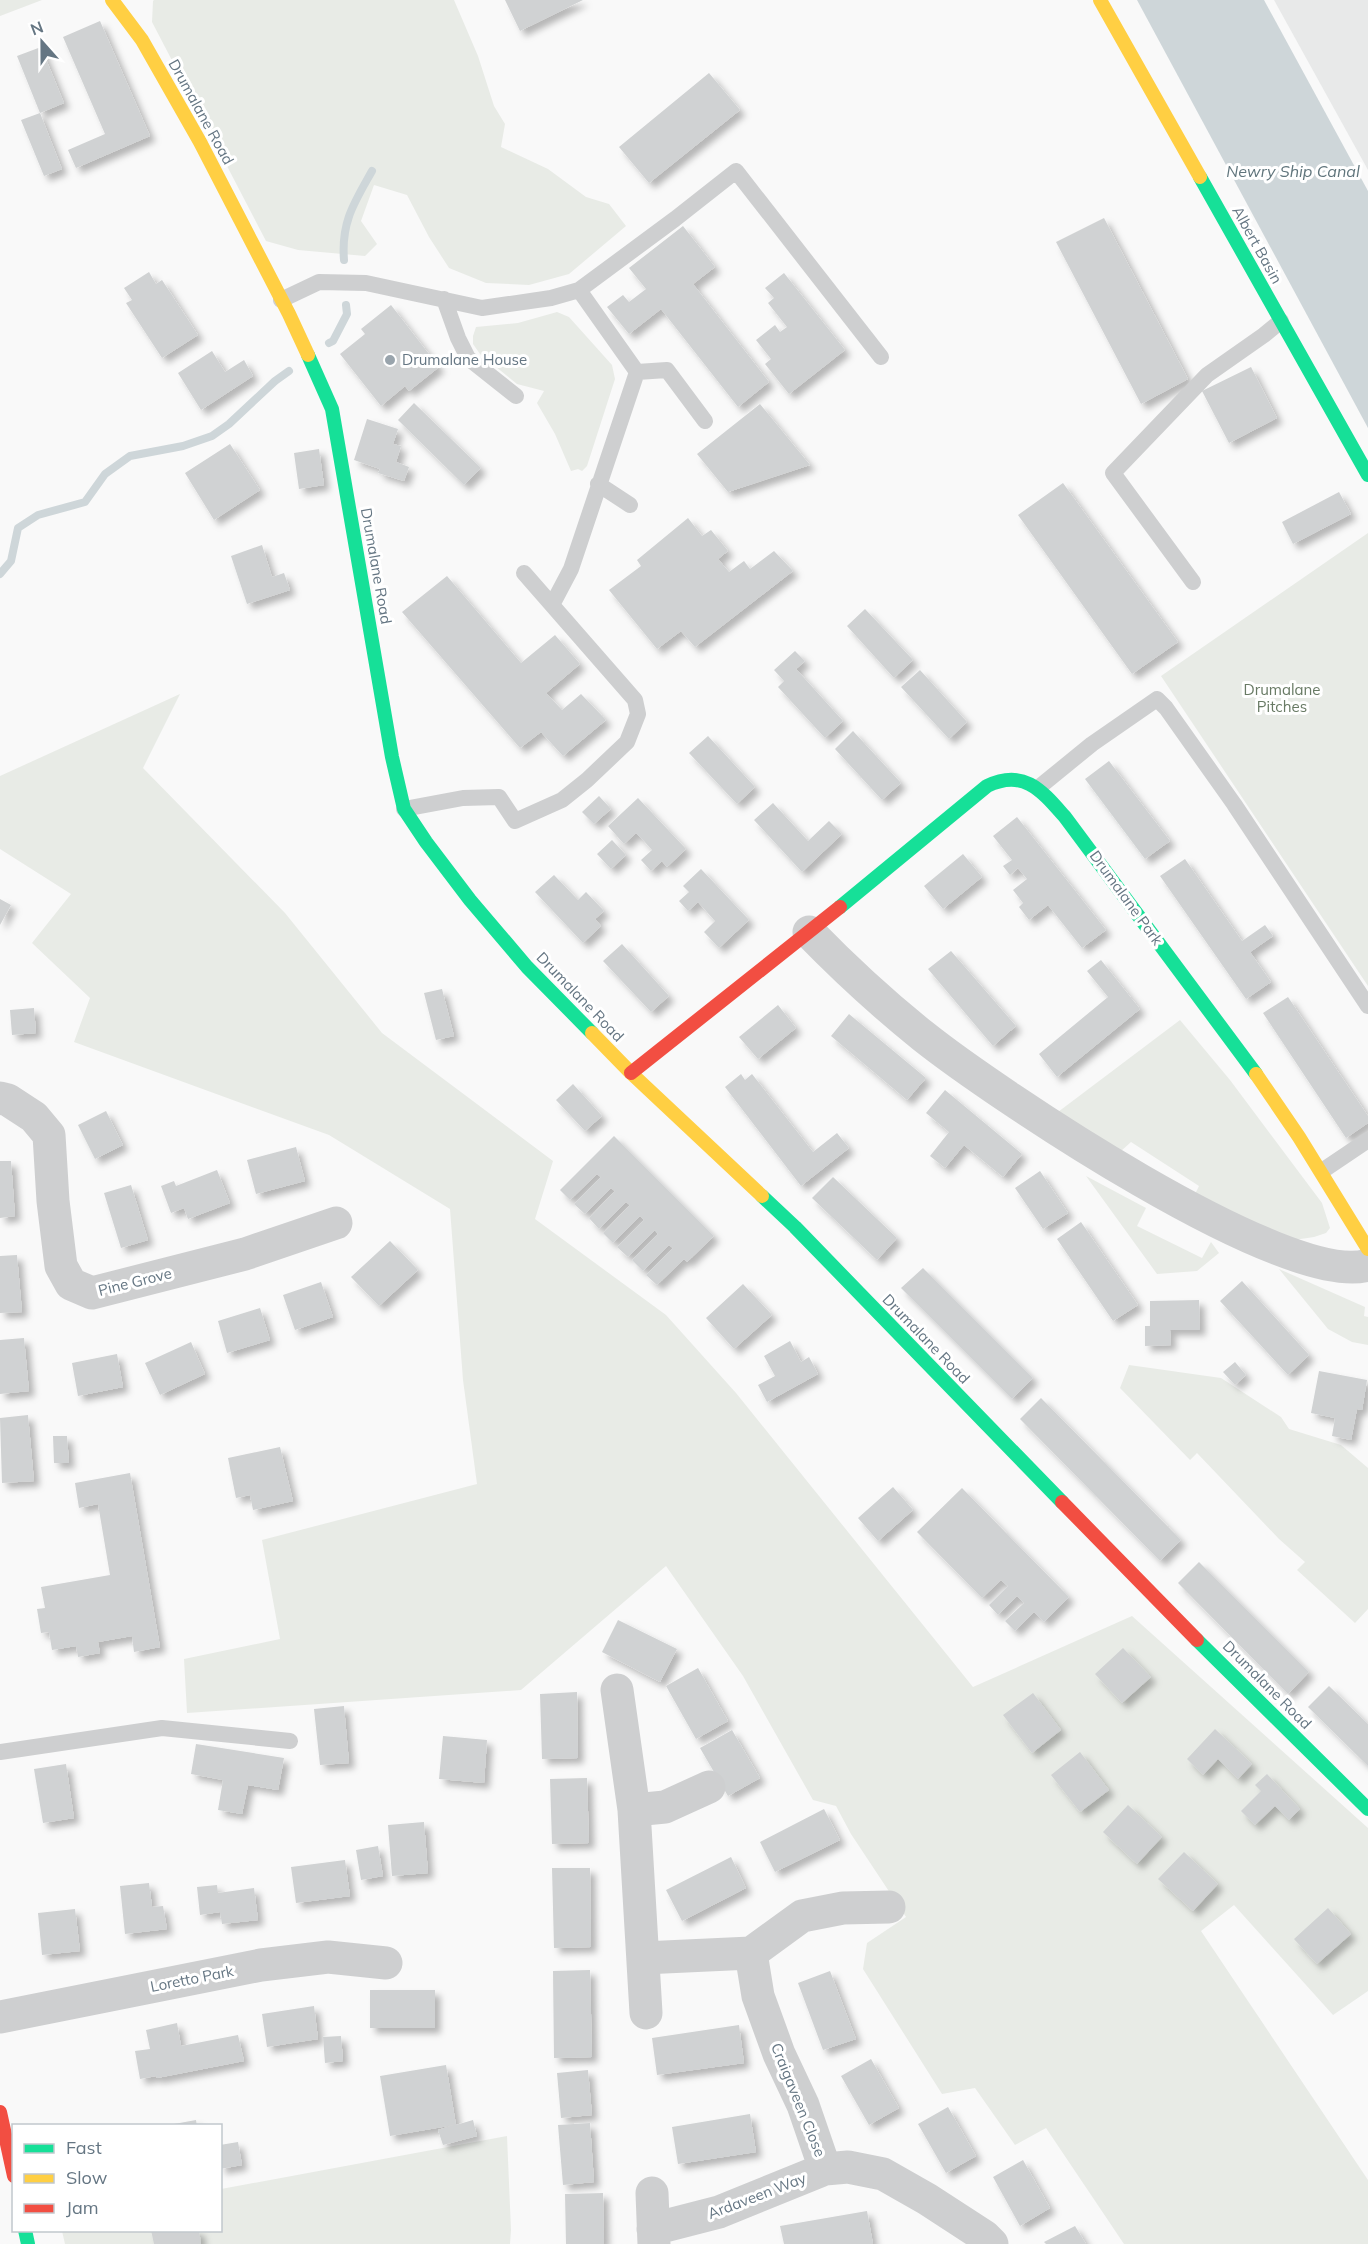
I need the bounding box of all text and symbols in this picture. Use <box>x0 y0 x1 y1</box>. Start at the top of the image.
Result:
north arrow <box>12 12 72 72</box>
text: N <box>27 16 46 39</box>
street label: Drumalane Road <box>165 56 238 168</box>
water label: Newry Ship Canal <box>1226 161 1360 181</box>
street label: Albert Basin <box>1228 203 1287 287</box>
place label: Drumalane House <box>402 350 527 369</box>
marker: Drumalane House <box>383 353 397 367</box>
street label: Drumalane Road <box>357 506 396 626</box>
park label: Drumalane Pitches <box>1244 680 1321 716</box>
street label: Drumalane Park <box>1086 847 1167 949</box>
street label: Drumalane Road <box>533 948 628 1046</box>
street label: Pine Grove <box>96 1263 174 1300</box>
street label: Drumalane Road <box>879 1290 974 1388</box>
street label: Drumalane Road <box>1219 1636 1316 1733</box>
street label: Loretto Park <box>149 1961 235 1996</box>
street label: Craigaveen Close <box>767 2040 830 2159</box>
legend <box>12 2124 222 2232</box>
text: Fast <box>66 2136 102 2159</box>
text: Slow <box>66 2166 108 2189</box>
street label: Ardaveen Way <box>705 2168 809 2223</box>
text: Jam <box>66 2196 99 2219</box>

